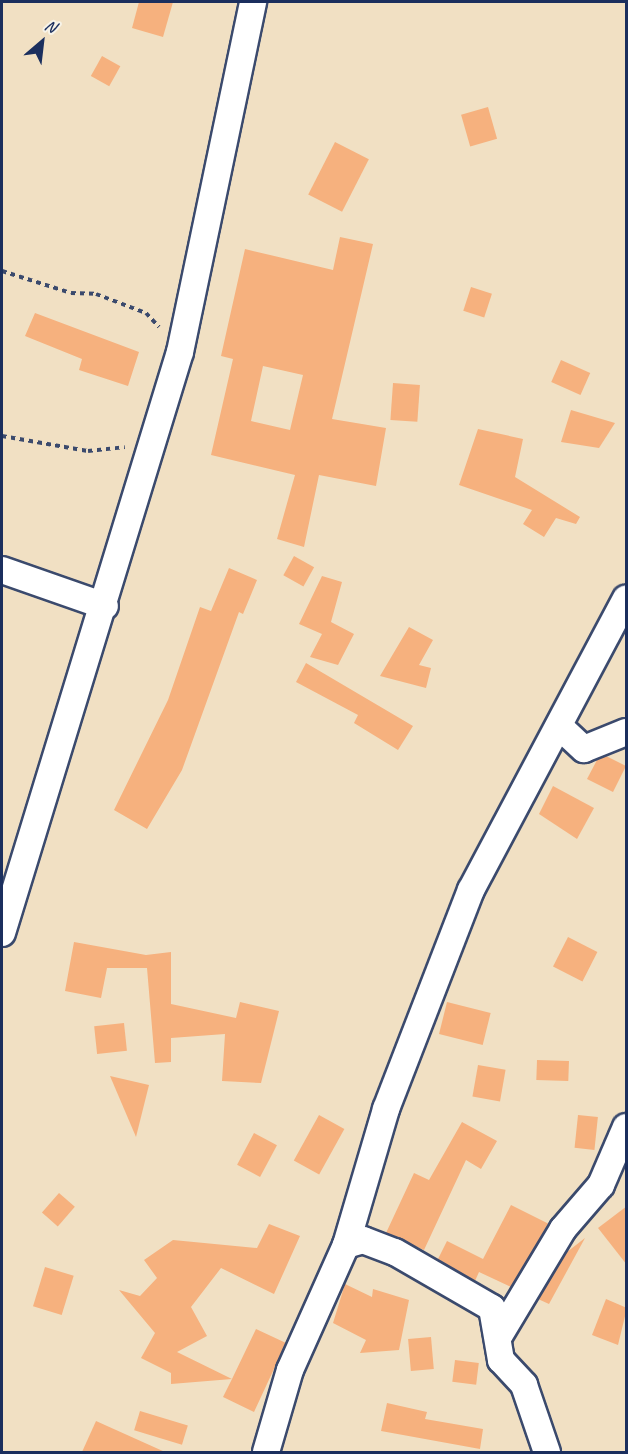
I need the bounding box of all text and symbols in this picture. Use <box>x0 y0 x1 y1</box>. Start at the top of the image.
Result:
north arrow <box>12 12 72 72</box>
text: N <box>41 15 60 37</box>

